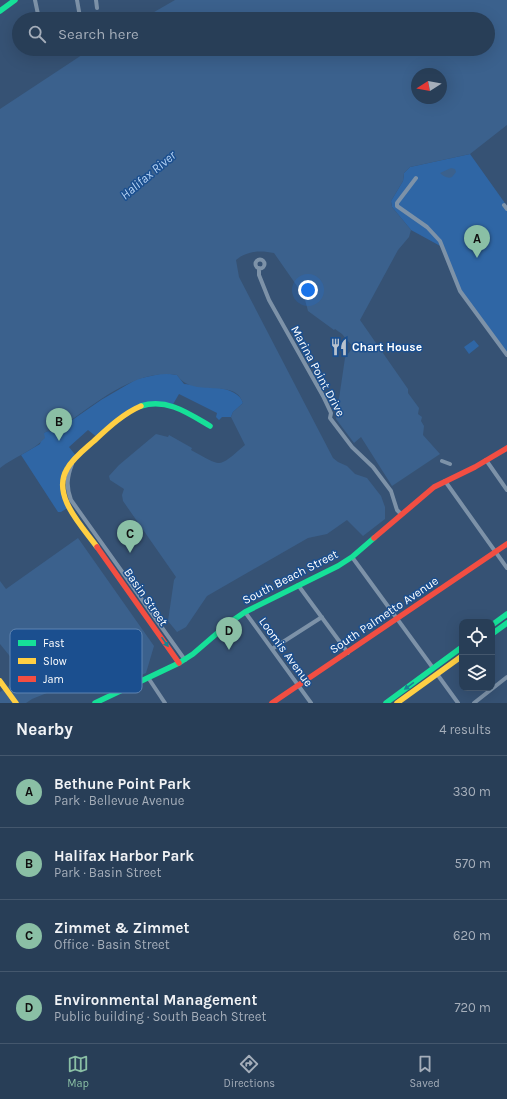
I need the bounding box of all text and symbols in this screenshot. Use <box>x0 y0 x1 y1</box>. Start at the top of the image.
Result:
search box <box>12 12 495 56</box>
icon: search <box>26 23 48 45</box>
text: Search here <box>58 25 139 43</box>
north arrow <box>411 68 447 104</box>
water label: Halifax River <box>117 147 179 202</box>
pin: A <box>464 225 490 258</box>
your location <box>298 280 318 300</box>
street label: Marina Point Drive <box>288 323 348 419</box>
restaurant icon: Chart House <box>329 337 349 357</box>
place label: Chart House <box>352 340 422 354</box>
pin: B <box>46 408 72 441</box>
pin: C <box>117 520 143 553</box>
street label: South Beach Street <box>240 547 340 607</box>
street label: Basin Street <box>121 566 171 629</box>
street label: South Palmetto Avenue <box>327 574 441 656</box>
street label: Loomis Avenue <box>256 615 316 689</box>
pin: D <box>216 617 242 650</box>
map controls <box>459 619 495 691</box>
button: locate <box>459 619 495 655</box>
legend <box>10 629 142 693</box>
text: Fast <box>43 637 64 650</box>
one-way arrow <box>161 637 169 648</box>
text: Slow <box>43 655 67 668</box>
button: layers <box>459 655 495 691</box>
text: Jam <box>43 673 64 686</box>
one-way arrow <box>404 682 415 690</box>
text: Nearby <box>16 719 73 739</box>
text: 4 results <box>439 722 491 737</box>
text: Bethune Point Park <box>54 775 191 793</box>
text: A <box>25 784 33 799</box>
text: 330 m <box>453 784 491 799</box>
text: Park · Bellevue Avenue <box>54 793 185 808</box>
text: Halifax Harbor Park <box>54 847 194 865</box>
text: B <box>25 856 33 871</box>
text: 570 m <box>455 856 491 871</box>
text: Park · Basin Street <box>54 865 161 880</box>
text: Zimmet & Zimmet <box>54 919 189 937</box>
text: C <box>25 928 33 943</box>
text: 620 m <box>453 928 491 943</box>
text: Office · Basin Street <box>54 937 170 952</box>
text: Environmental Management <box>54 991 257 1009</box>
text: D <box>25 1000 33 1015</box>
text: 720 m <box>454 1000 491 1015</box>
text: Public building · South Beach Street <box>54 1009 266 1024</box>
tab: Map <box>67 1053 89 1090</box>
tab: Directions <box>223 1053 275 1090</box>
tab: Saved <box>409 1053 440 1090</box>

